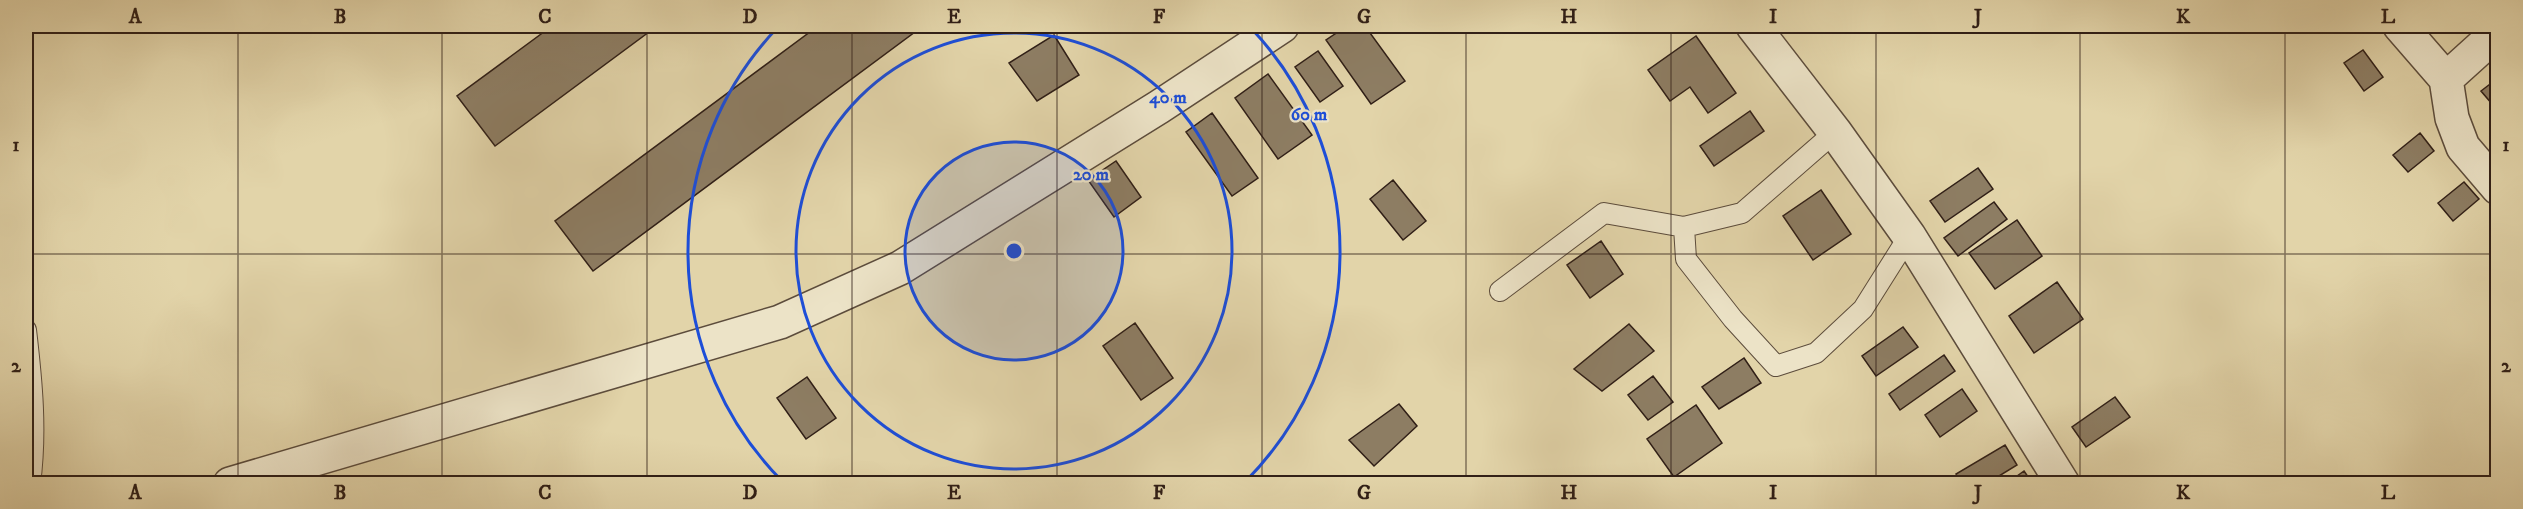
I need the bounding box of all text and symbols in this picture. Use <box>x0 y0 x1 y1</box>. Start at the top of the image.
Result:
text: A <box>128 5 143 30</box>
text: B <box>334 5 346 30</box>
text: C <box>538 5 552 30</box>
text: D <box>743 5 758 30</box>
text: E <box>947 5 961 30</box>
text: F <box>1153 5 1166 30</box>
text: G <box>1357 5 1371 30</box>
text: H <box>1561 5 1578 30</box>
text: I <box>1769 5 1777 30</box>
text: J <box>1972 5 1982 30</box>
text: K <box>2176 5 2191 30</box>
text: L <box>2381 5 2396 30</box>
text: 40 m <box>1148 87 1187 109</box>
text: 60 m <box>1291 104 1328 126</box>
text: 1 <box>12 133 20 158</box>
text: 1 <box>2502 133 2510 158</box>
text: 20 m <box>1073 164 1109 186</box>
centre of rings <box>1004 241 1024 261</box>
text: 2 <box>11 354 22 379</box>
text: 2 <box>2501 354 2512 379</box>
text: A <box>128 481 143 506</box>
text: B <box>334 481 346 506</box>
text: C <box>538 481 552 506</box>
text: D <box>743 481 758 506</box>
text: E <box>947 481 961 506</box>
text: F <box>1153 481 1166 506</box>
text: G <box>1357 481 1371 506</box>
text: H <box>1561 481 1578 506</box>
text: I <box>1769 481 1777 506</box>
text: J <box>1972 481 1982 506</box>
text: K <box>2176 481 2191 506</box>
text: L <box>2381 481 2396 506</box>

